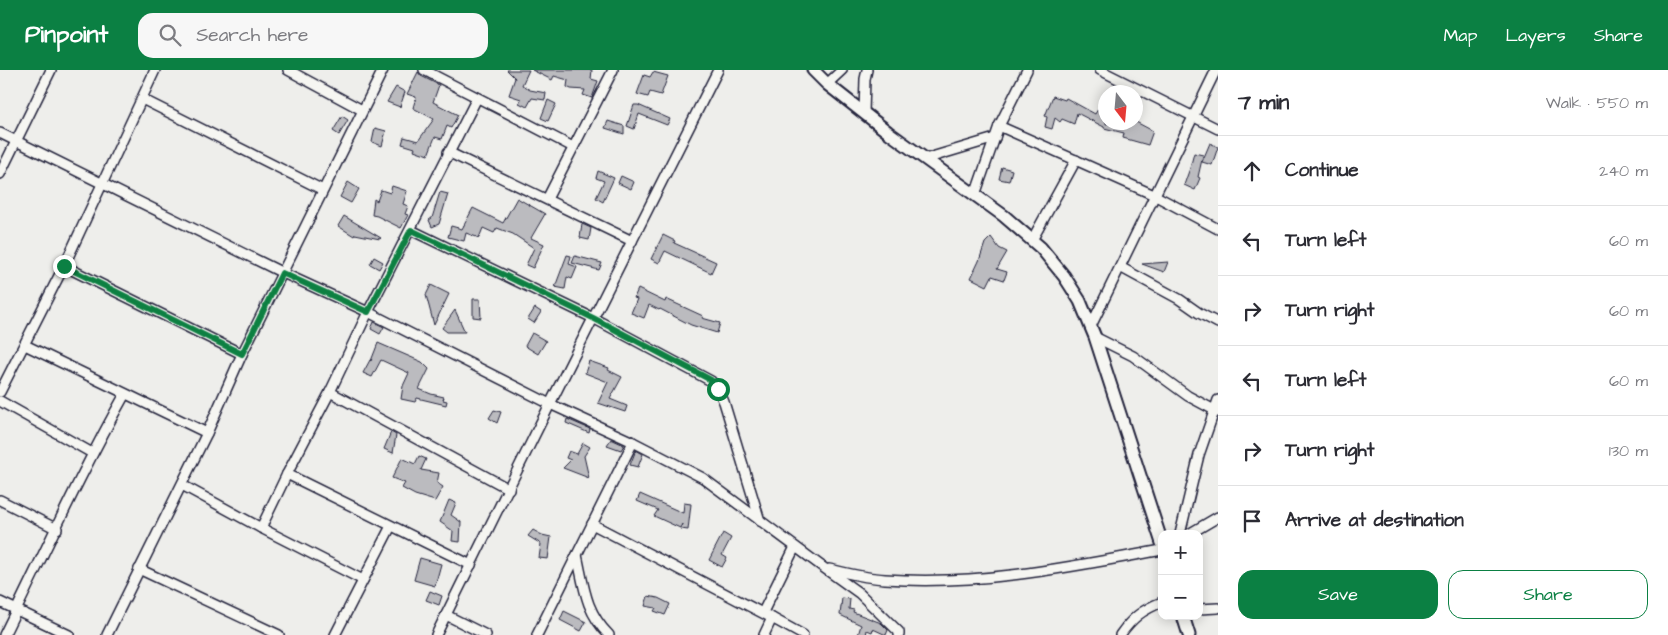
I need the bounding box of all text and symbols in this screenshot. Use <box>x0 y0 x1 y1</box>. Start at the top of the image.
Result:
search box <box>138 13 488 58</box>
text: Pinpoint <box>25 18 108 52</box>
icon: search <box>156 21 184 49</box>
text: Search here <box>196 22 308 49</box>
text: Map <box>1443 23 1477 48</box>
text: Layers <box>1505 23 1566 48</box>
text: Share <box>1594 23 1643 48</box>
north arrow <box>1098 85 1143 130</box>
text: 7 min <box>1238 88 1289 117</box>
text: Walk · 550 m <box>1546 92 1648 114</box>
icon: ahead <box>1238 157 1266 185</box>
text: Continue <box>1285 157 1359 184</box>
text: 240 m <box>1599 160 1648 182</box>
icon: left <box>1238 227 1266 255</box>
text: Turn left <box>1285 227 1366 254</box>
text: 60 m <box>1609 230 1648 252</box>
route end <box>53 255 76 278</box>
icon: right <box>1238 297 1266 325</box>
text: Turn right <box>1285 297 1374 324</box>
text: 60 m <box>1609 300 1648 322</box>
icon: left <box>1238 367 1266 395</box>
text: Turn left <box>1285 367 1366 394</box>
text: 60 m <box>1609 370 1648 392</box>
route start <box>707 378 730 401</box>
icon: right <box>1238 437 1266 465</box>
text: Turn right <box>1285 437 1374 464</box>
text: 130 m <box>1609 440 1648 462</box>
icon: arrive <box>1238 507 1266 535</box>
text: Arrive at destination <box>1285 507 1464 534</box>
map controls <box>1158 530 1203 620</box>
button: + <box>1158 530 1203 575</box>
button: Save <box>1238 570 1438 619</box>
button: Share <box>1448 570 1648 619</box>
button: − <box>1158 575 1203 620</box>

